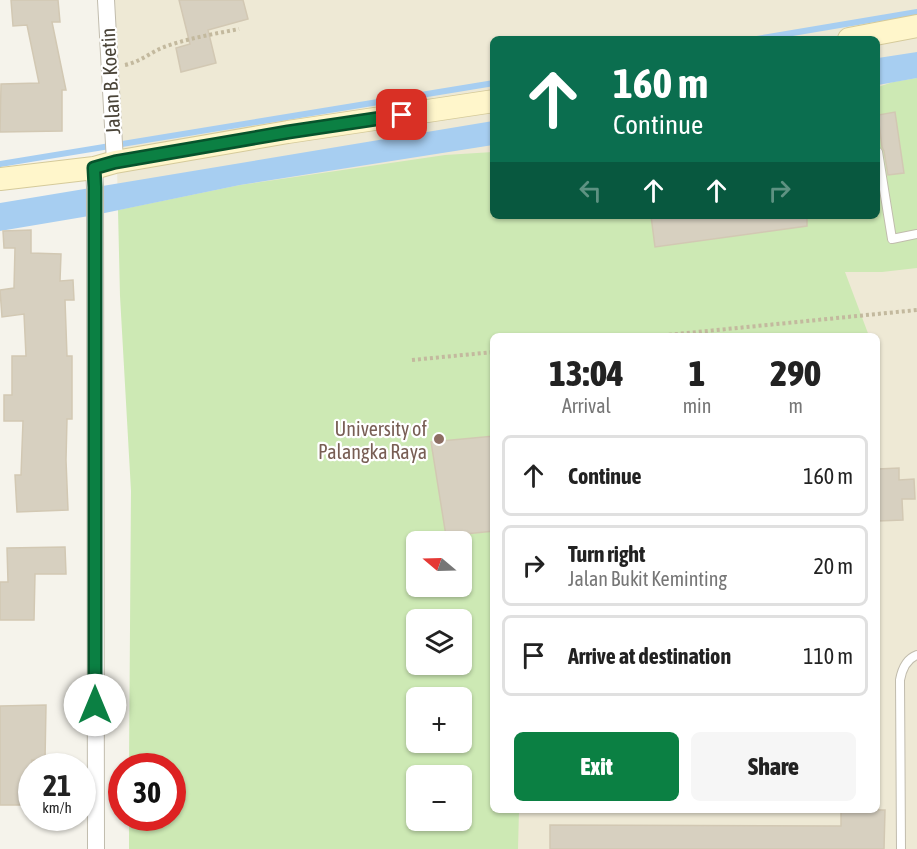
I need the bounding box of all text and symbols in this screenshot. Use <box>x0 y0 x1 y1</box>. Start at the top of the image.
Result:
street label: Jalan B. Koetin <box>96 27 124 135</box>
text: 160 m <box>613 59 708 107</box>
icon: ahead <box>514 60 592 138</box>
pin <box>376 89 427 140</box>
icon: arrive <box>385 98 418 131</box>
text: Continue <box>613 109 703 140</box>
icon: left <box>574 174 607 207</box>
icon: ahead <box>637 174 670 207</box>
icon: ahead <box>700 174 733 207</box>
icon: right <box>763 174 796 207</box>
text: 13:04 <box>549 352 624 394</box>
text: 1 <box>689 352 705 394</box>
text: 290 <box>770 352 821 394</box>
text: Arrival <box>562 394 611 417</box>
text: min <box>683 394 711 417</box>
text: m <box>788 394 803 417</box>
place label: University of Palangka Raya <box>318 417 427 463</box>
marker: University of Palangka Raya <box>432 432 446 446</box>
icon: ahead <box>517 459 550 492</box>
text: Continue <box>568 463 642 489</box>
text: 160 m <box>803 463 853 489</box>
north arrow <box>406 531 472 597</box>
map controls <box>406 531 472 831</box>
text: Turn right <box>568 541 645 567</box>
icon: right <box>517 549 550 582</box>
text: 20 m <box>813 553 853 579</box>
text: Jalan Bukit Keminting <box>568 567 727 590</box>
button: layers <box>406 609 472 675</box>
icon: arrive <box>517 639 550 672</box>
text: Arrive at destination <box>568 643 731 669</box>
text: 110 m <box>803 643 853 669</box>
position arrow <box>63 673 127 737</box>
button: + <box>406 687 472 753</box>
button: Exit <box>514 732 679 801</box>
button: Share <box>691 732 856 801</box>
speed limit sign: 30 <box>108 753 186 831</box>
button: − <box>406 765 472 831</box>
text: 21 <box>43 768 71 802</box>
text: km/h <box>42 799 72 816</box>

